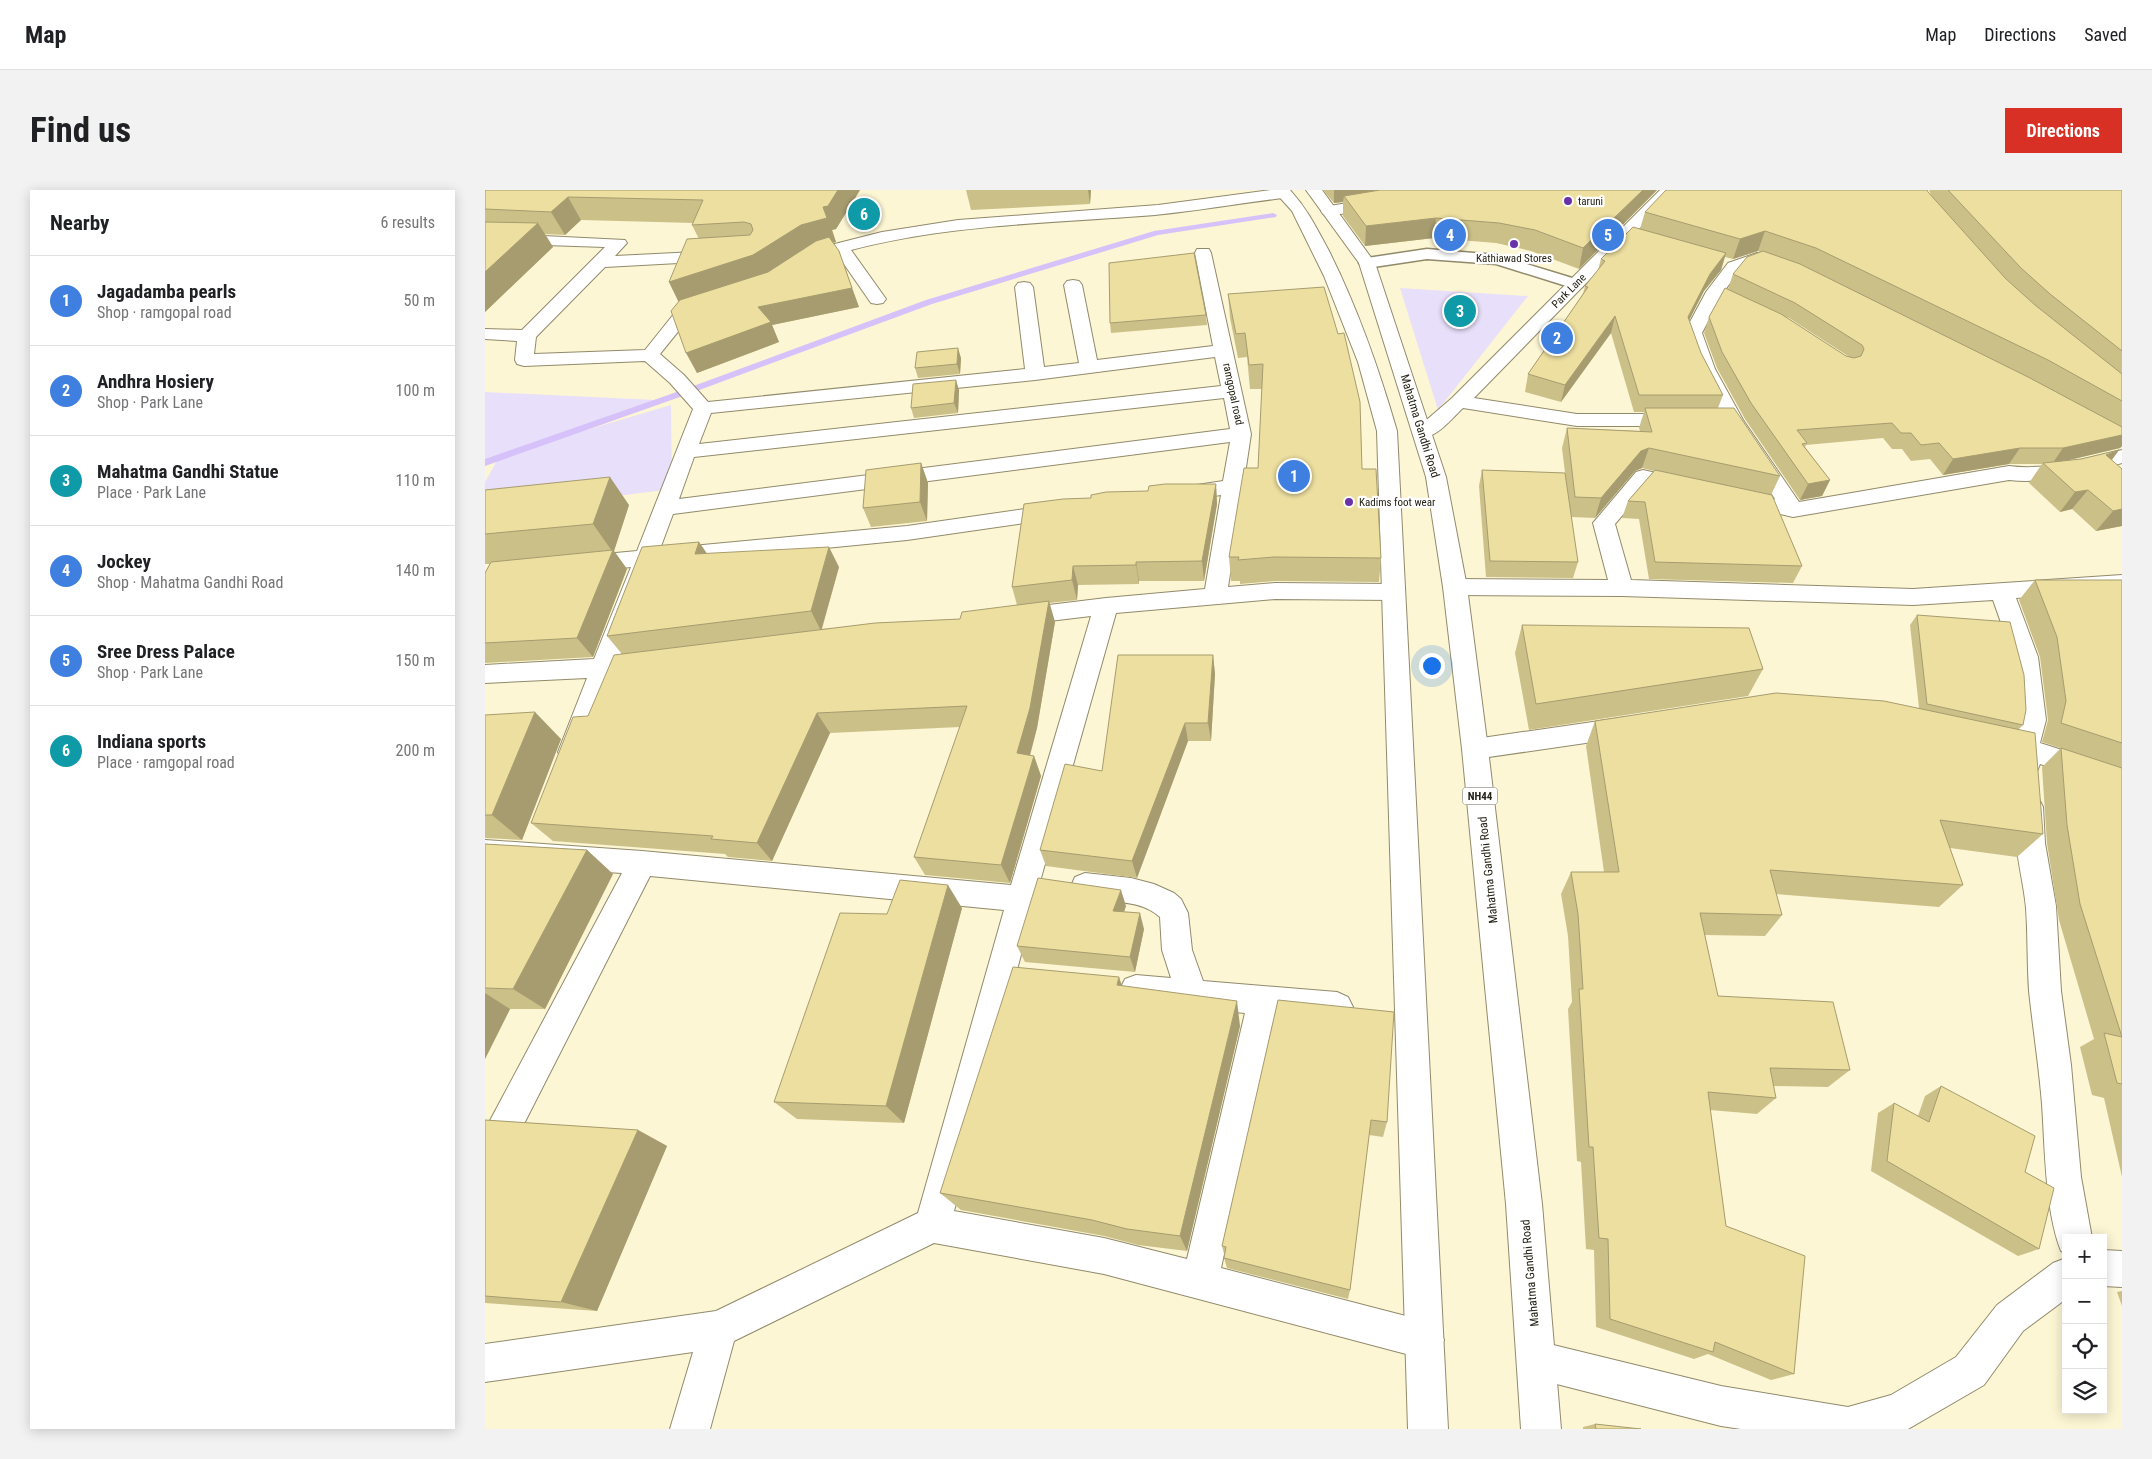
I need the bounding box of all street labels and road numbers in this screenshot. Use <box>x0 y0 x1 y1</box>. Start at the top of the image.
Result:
street label: Park Lane <box>1549 271 1589 311</box>
street label: ramgopal road <box>1220 362 1246 426</box>
street label: Mahatma Gandhi Road <box>1398 373 1442 479</box>
road number: NH44 <box>1463 788 1497 804</box>
street label: Mahatma Gandhi Road <box>1475 816 1501 924</box>
street label: Mahatma Gandhi Road <box>1518 1219 1542 1327</box>

